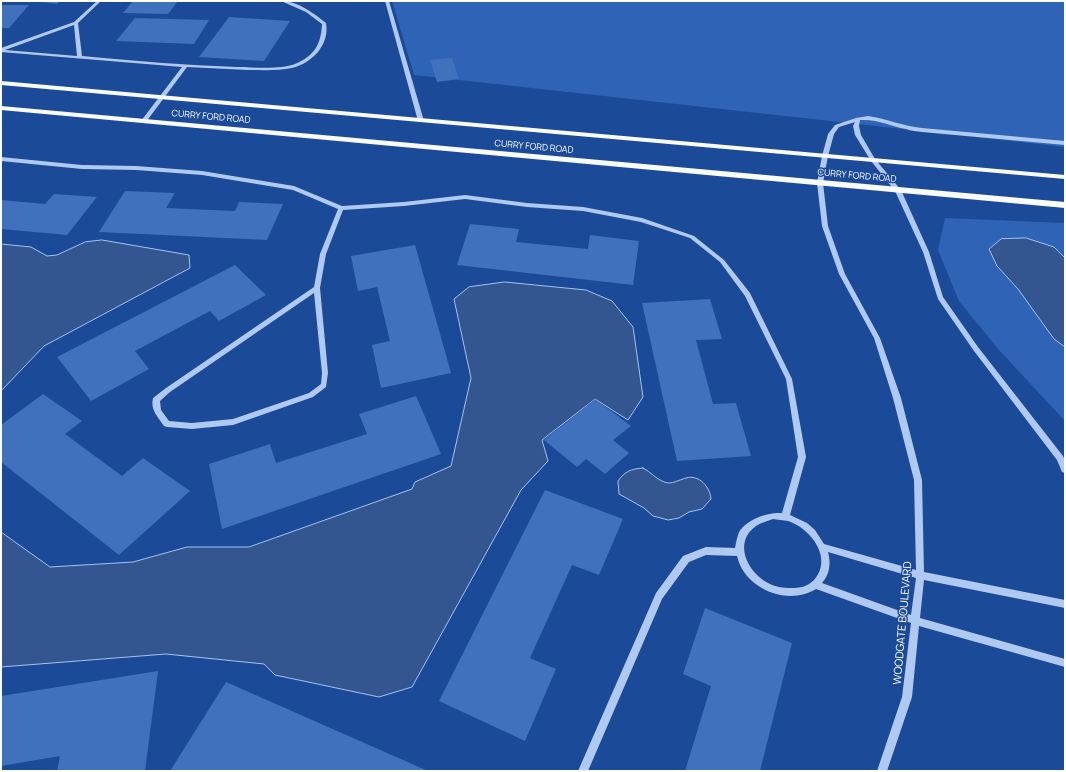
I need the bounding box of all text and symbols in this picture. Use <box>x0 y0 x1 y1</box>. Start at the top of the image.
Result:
street label: CURRY FORD ROAD <box>171 108 251 126</box>
street label: CURRY FORD ROAD <box>494 138 574 156</box>
street label: CURRY FORD ROAD <box>817 167 897 185</box>
street label: WOODGATE BOULEVARD <box>891 561 915 685</box>

